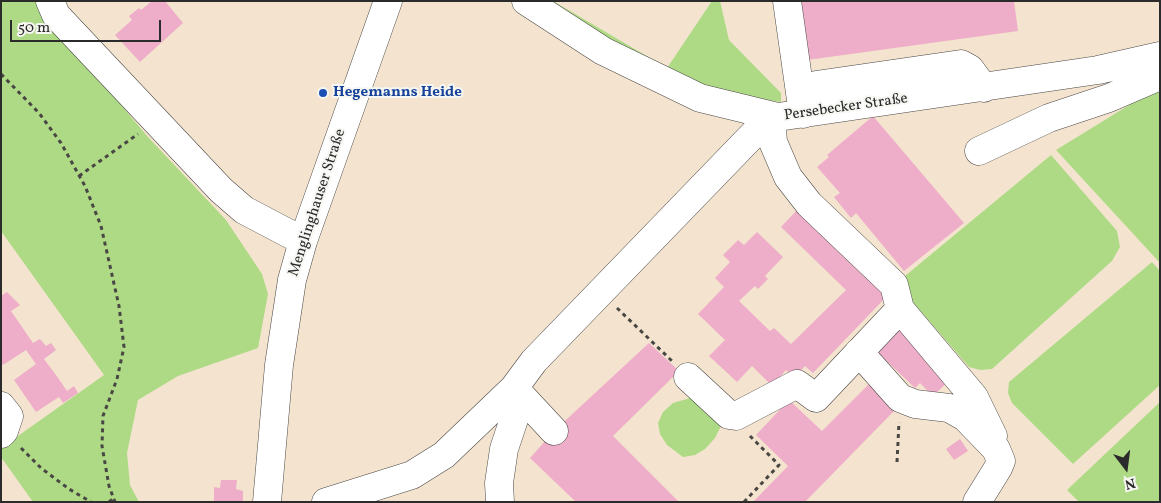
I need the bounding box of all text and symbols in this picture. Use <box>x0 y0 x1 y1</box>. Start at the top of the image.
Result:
scale bar <box>12 10 164 42</box>
text: 50 m <box>18 18 50 39</box>
place label: Hegemanns Heide <box>333 84 462 102</box>
marker: Hegemanns Heide <box>317 87 329 99</box>
street label: Persebecker Straße <box>783 90 909 126</box>
street label: Menglinghauser Straße <box>286 127 350 279</box>
north arrow <box>1101 443 1151 493</box>
text: N <box>1123 472 1137 493</box>

